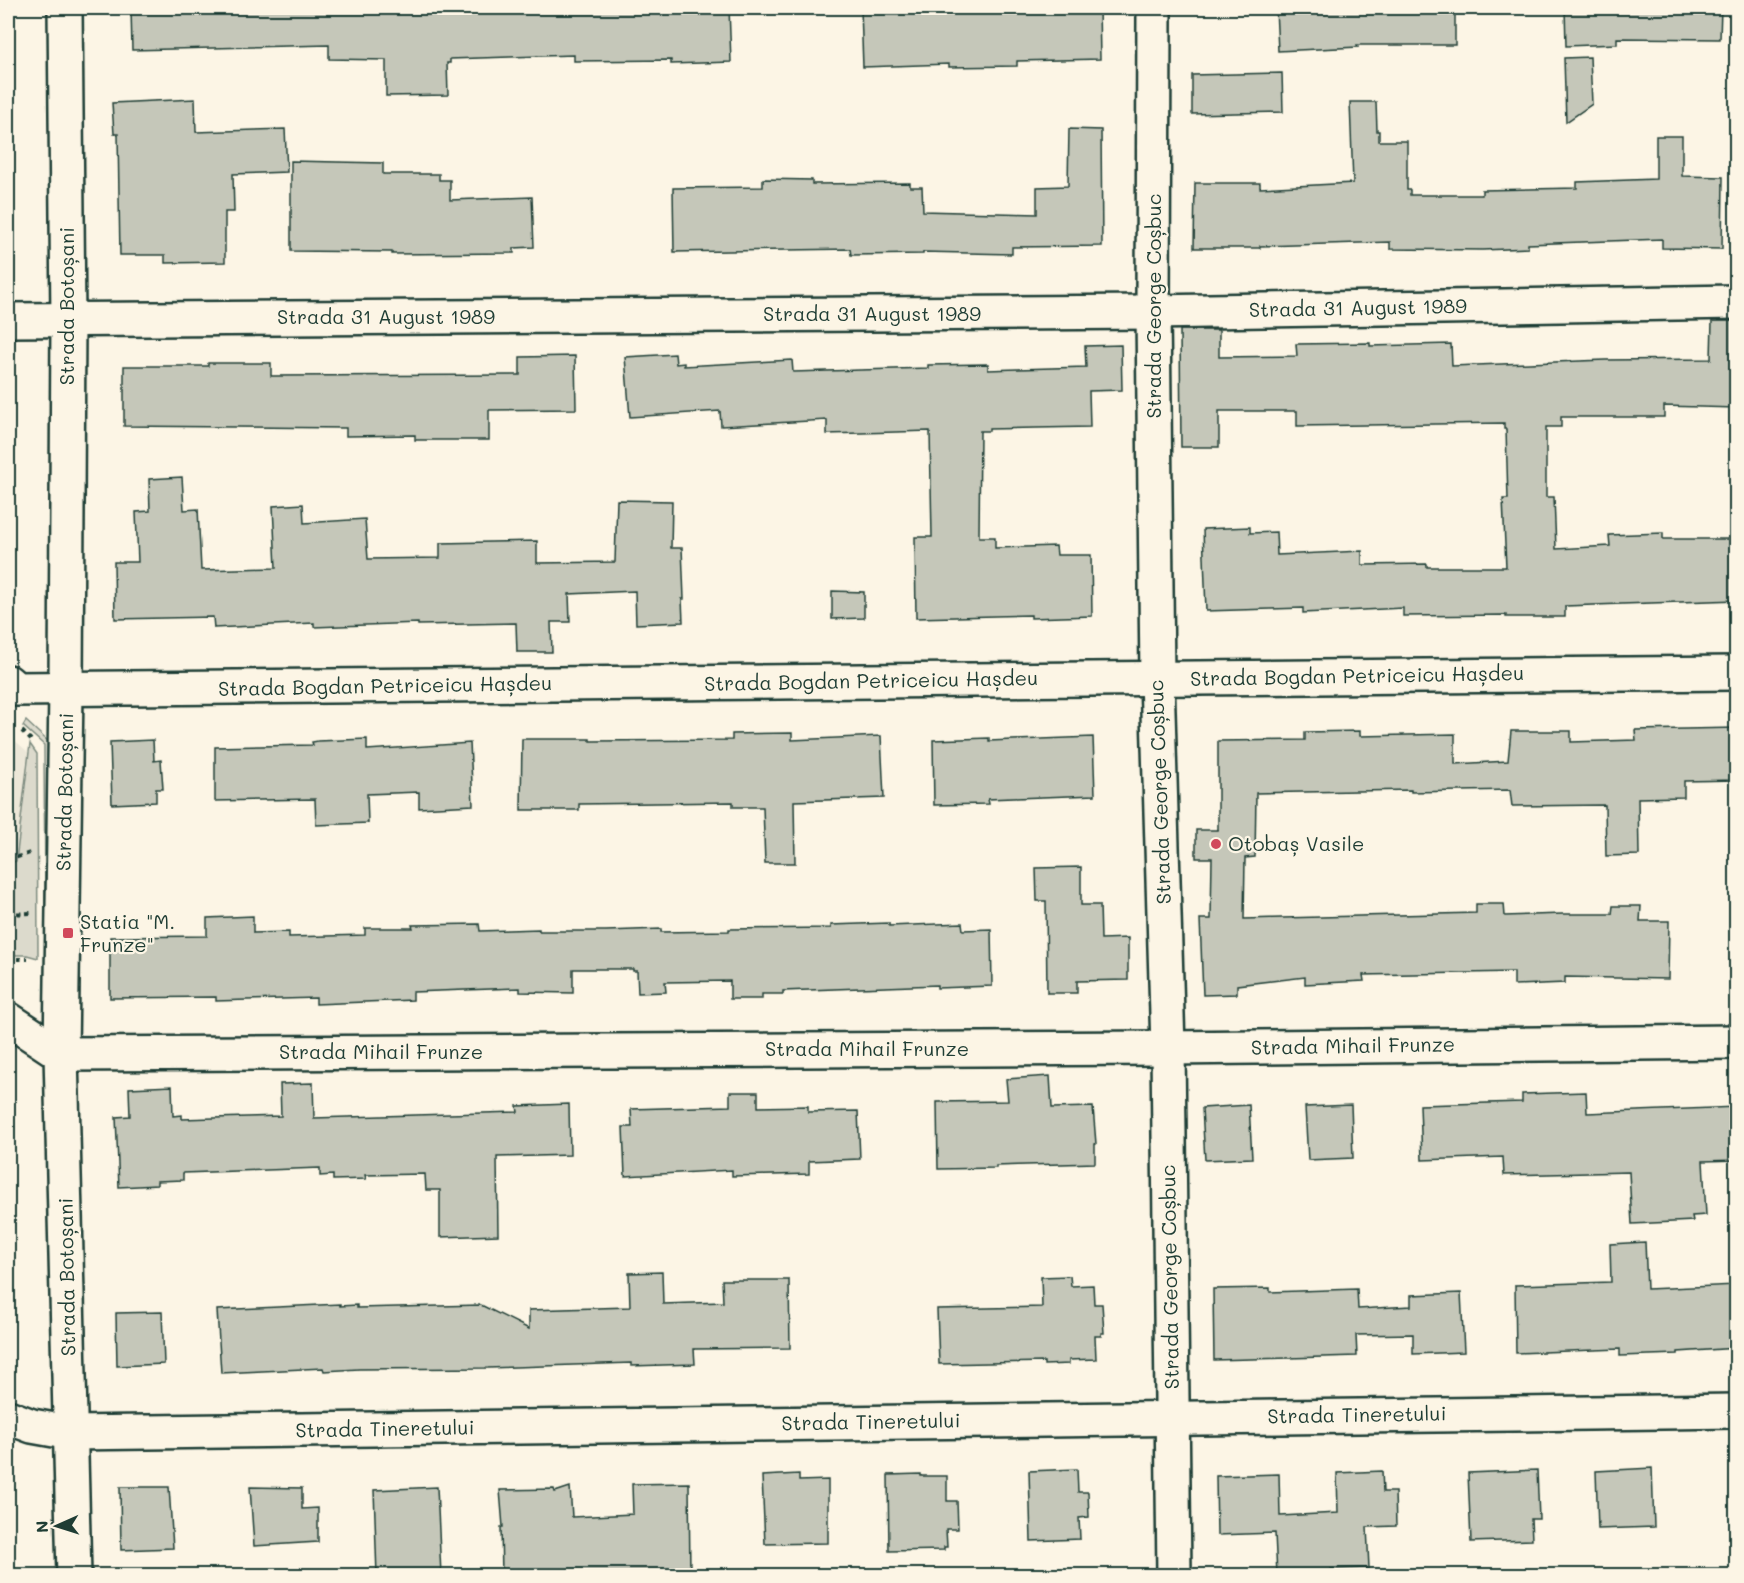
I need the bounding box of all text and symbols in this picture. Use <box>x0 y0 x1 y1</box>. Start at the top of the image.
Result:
street label: Strada George Coșbuc <box>1140 194 1167 418</box>
street label: Strada Botoșani <box>53 227 80 385</box>
street label: Strada 31 August 1989 <box>1249 292 1467 322</box>
street label: Strada 31 August 1989 <box>763 300 981 326</box>
street label: Strada 31 August 1989 <box>277 303 495 329</box>
street label: Strada Bogdan Petriceicu Hașdeu <box>1190 659 1524 692</box>
street label: Strada Bogdan Petriceicu Hașdeu <box>704 664 1038 697</box>
street label: Strada Bogdan Petriceicu Hașdeu <box>218 669 552 702</box>
street label: Strada George Coșbuc <box>1142 679 1177 905</box>
street label: Strada Botoșani <box>50 713 79 871</box>
place label: Otobaș Vasile <box>1228 830 1364 857</box>
marker: Otobaș Vasile <box>1209 837 1223 851</box>
place label: Statia "M. Frunze" <box>80 908 175 957</box>
marker: Statia "M. Frunze" <box>61 926 75 940</box>
street label: Strada Mihail Frunze <box>1251 1030 1455 1060</box>
street label: Strada Mihail Frunze <box>765 1035 969 1061</box>
street label: Strada Mihail Frunze <box>279 1038 483 1064</box>
street label: Strada George Coșbuc <box>1154 1164 1185 1390</box>
street label: Strada Botoșani <box>52 1198 81 1356</box>
street label: Strada Tineretului <box>1267 1399 1447 1429</box>
street label: Strada Tineretului <box>781 1406 961 1436</box>
street label: Strada Tineretului <box>295 1413 475 1443</box>
north arrow <box>27 1496 87 1556</box>
text: N <box>31 1520 52 1533</box>

